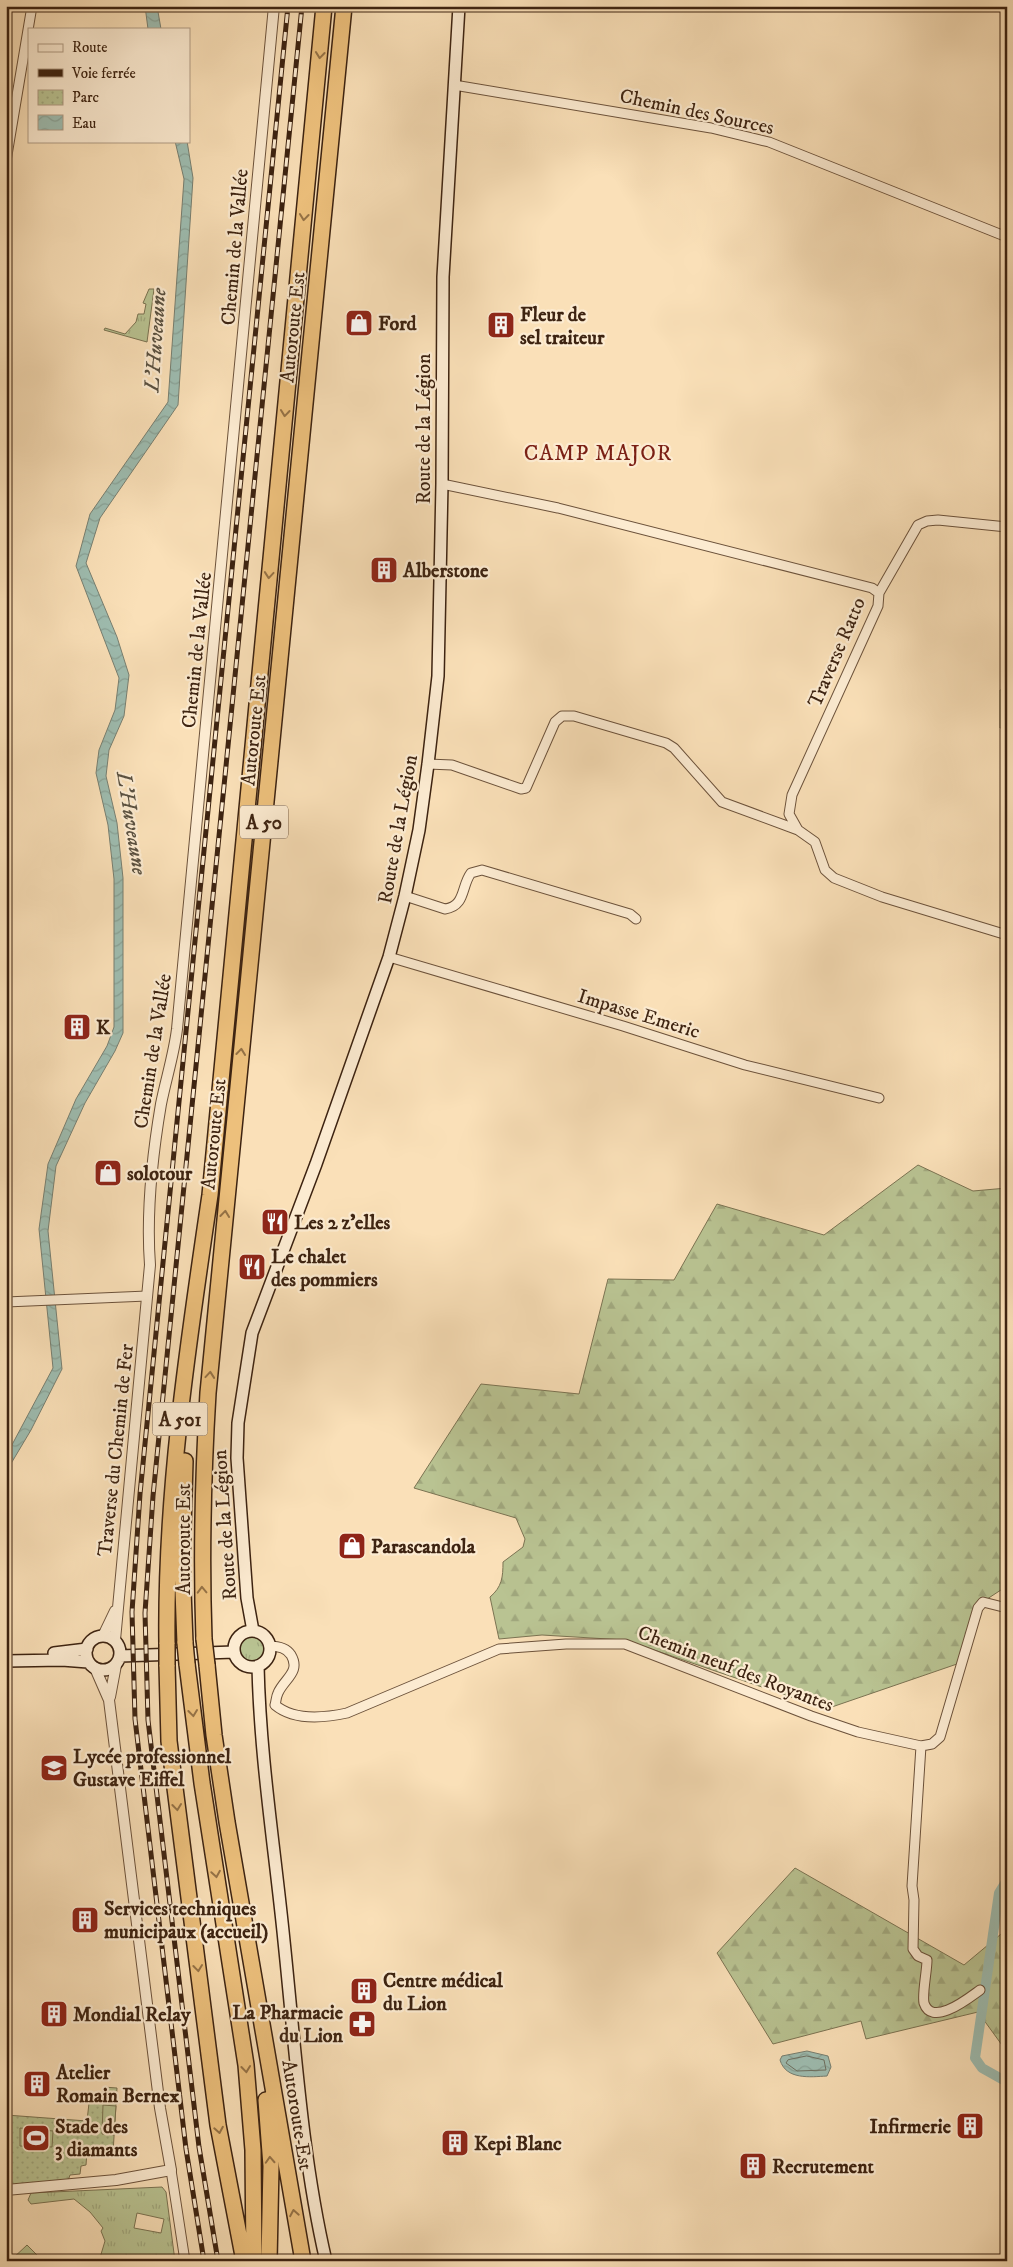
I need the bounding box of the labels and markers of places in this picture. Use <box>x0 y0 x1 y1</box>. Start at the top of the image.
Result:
place label: Fleur de sel traiteur <box>520 303 605 351</box>
shop icon: Ford <box>344 308 374 338</box>
building icon: Fleur de sel traiteur <box>486 310 516 340</box>
place label: Ford <box>378 312 418 337</box>
building icon: Alberstone <box>369 555 399 585</box>
place label: Alberstone <box>402 559 489 584</box>
building icon: K <box>62 1012 92 1042</box>
place label: K <box>96 1016 111 1041</box>
shop icon: solotour <box>93 1158 123 1188</box>
place label: solotour <box>127 1162 193 1187</box>
restaurant icon: Les 2 z'elles <box>260 1207 290 1237</box>
place label: Les 2 z'elles <box>294 1211 391 1236</box>
place label: Le chalet des pommiers <box>271 1245 378 1293</box>
restaurant icon: Le chalet des pommiers <box>237 1252 267 1282</box>
shop icon: Parascandola <box>337 1531 367 1561</box>
place label: Parascandola <box>371 1535 476 1560</box>
place label: Lycée professionnel Gustave Eiffel <box>73 1745 232 1793</box>
school or university icon: Lycée professionnel Gustave Eiffel <box>39 1753 69 1783</box>
place label: Services techniques municipaux (accueil) <box>104 1897 269 1945</box>
building icon: Services techniques municipaux (accueil) <box>70 1905 100 1935</box>
place label: Centre médical du Lion <box>383 1969 504 2017</box>
building icon: Centre médical du Lion <box>349 1976 379 2006</box>
building icon: Mondial Relay <box>39 1999 69 2029</box>
place label: La Pharmacie du Lion <box>232 2001 344 2049</box>
place label: Mondial Relay <box>73 2003 191 2028</box>
pharmacy icon: La Pharmacie du Lion <box>347 2009 377 2039</box>
place label: Atelier Romain Bernex <box>55 2061 179 2109</box>
building icon: Atelier Romain Bernex <box>22 2069 52 2099</box>
building icon: Infirmerie <box>955 2111 985 2141</box>
place label: Stade des 3 diamants <box>55 2115 138 2163</box>
place label: Infirmerie <box>869 2115 952 2140</box>
sports icon: Stade des 3 diamants <box>21 2123 51 2153</box>
building icon: Kepi Blanc <box>440 2128 470 2158</box>
place label: Kepi Blanc <box>474 2132 562 2157</box>
building icon: Recrutement <box>738 2151 768 2181</box>
place label: Recrutement <box>772 2155 874 2180</box>

